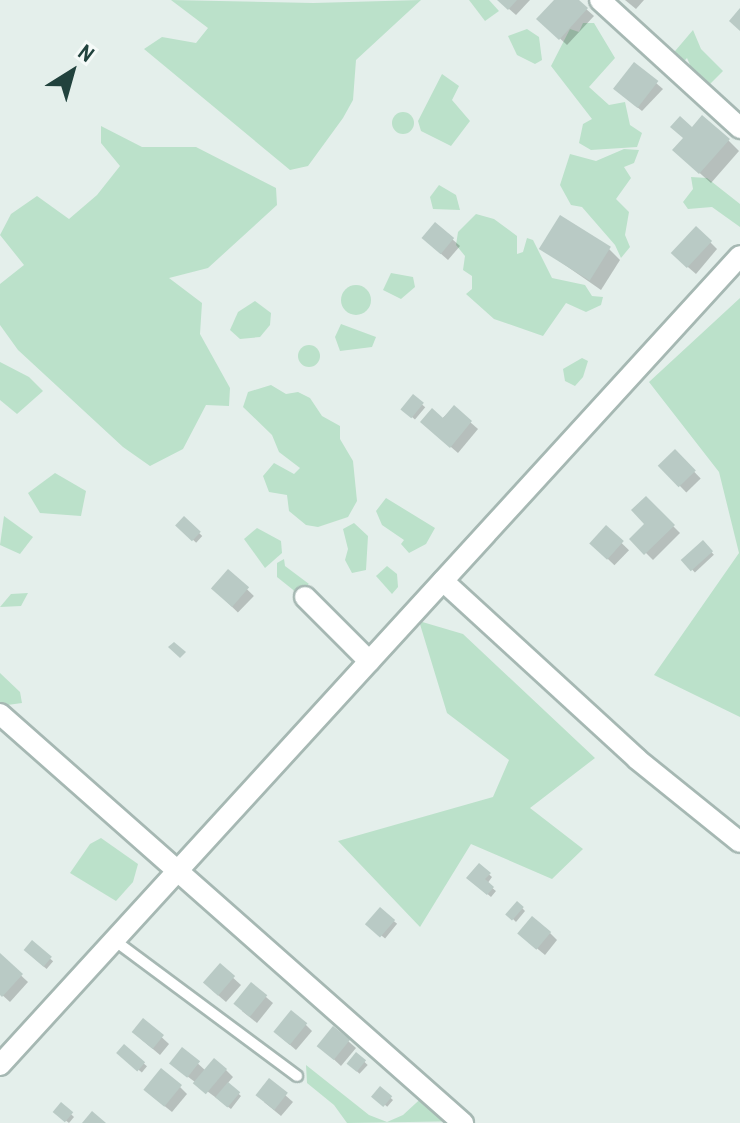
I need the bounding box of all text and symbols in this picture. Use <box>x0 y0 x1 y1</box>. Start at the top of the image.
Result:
north arrow <box>32 32 112 112</box>
text: N <box>72 37 101 69</box>

